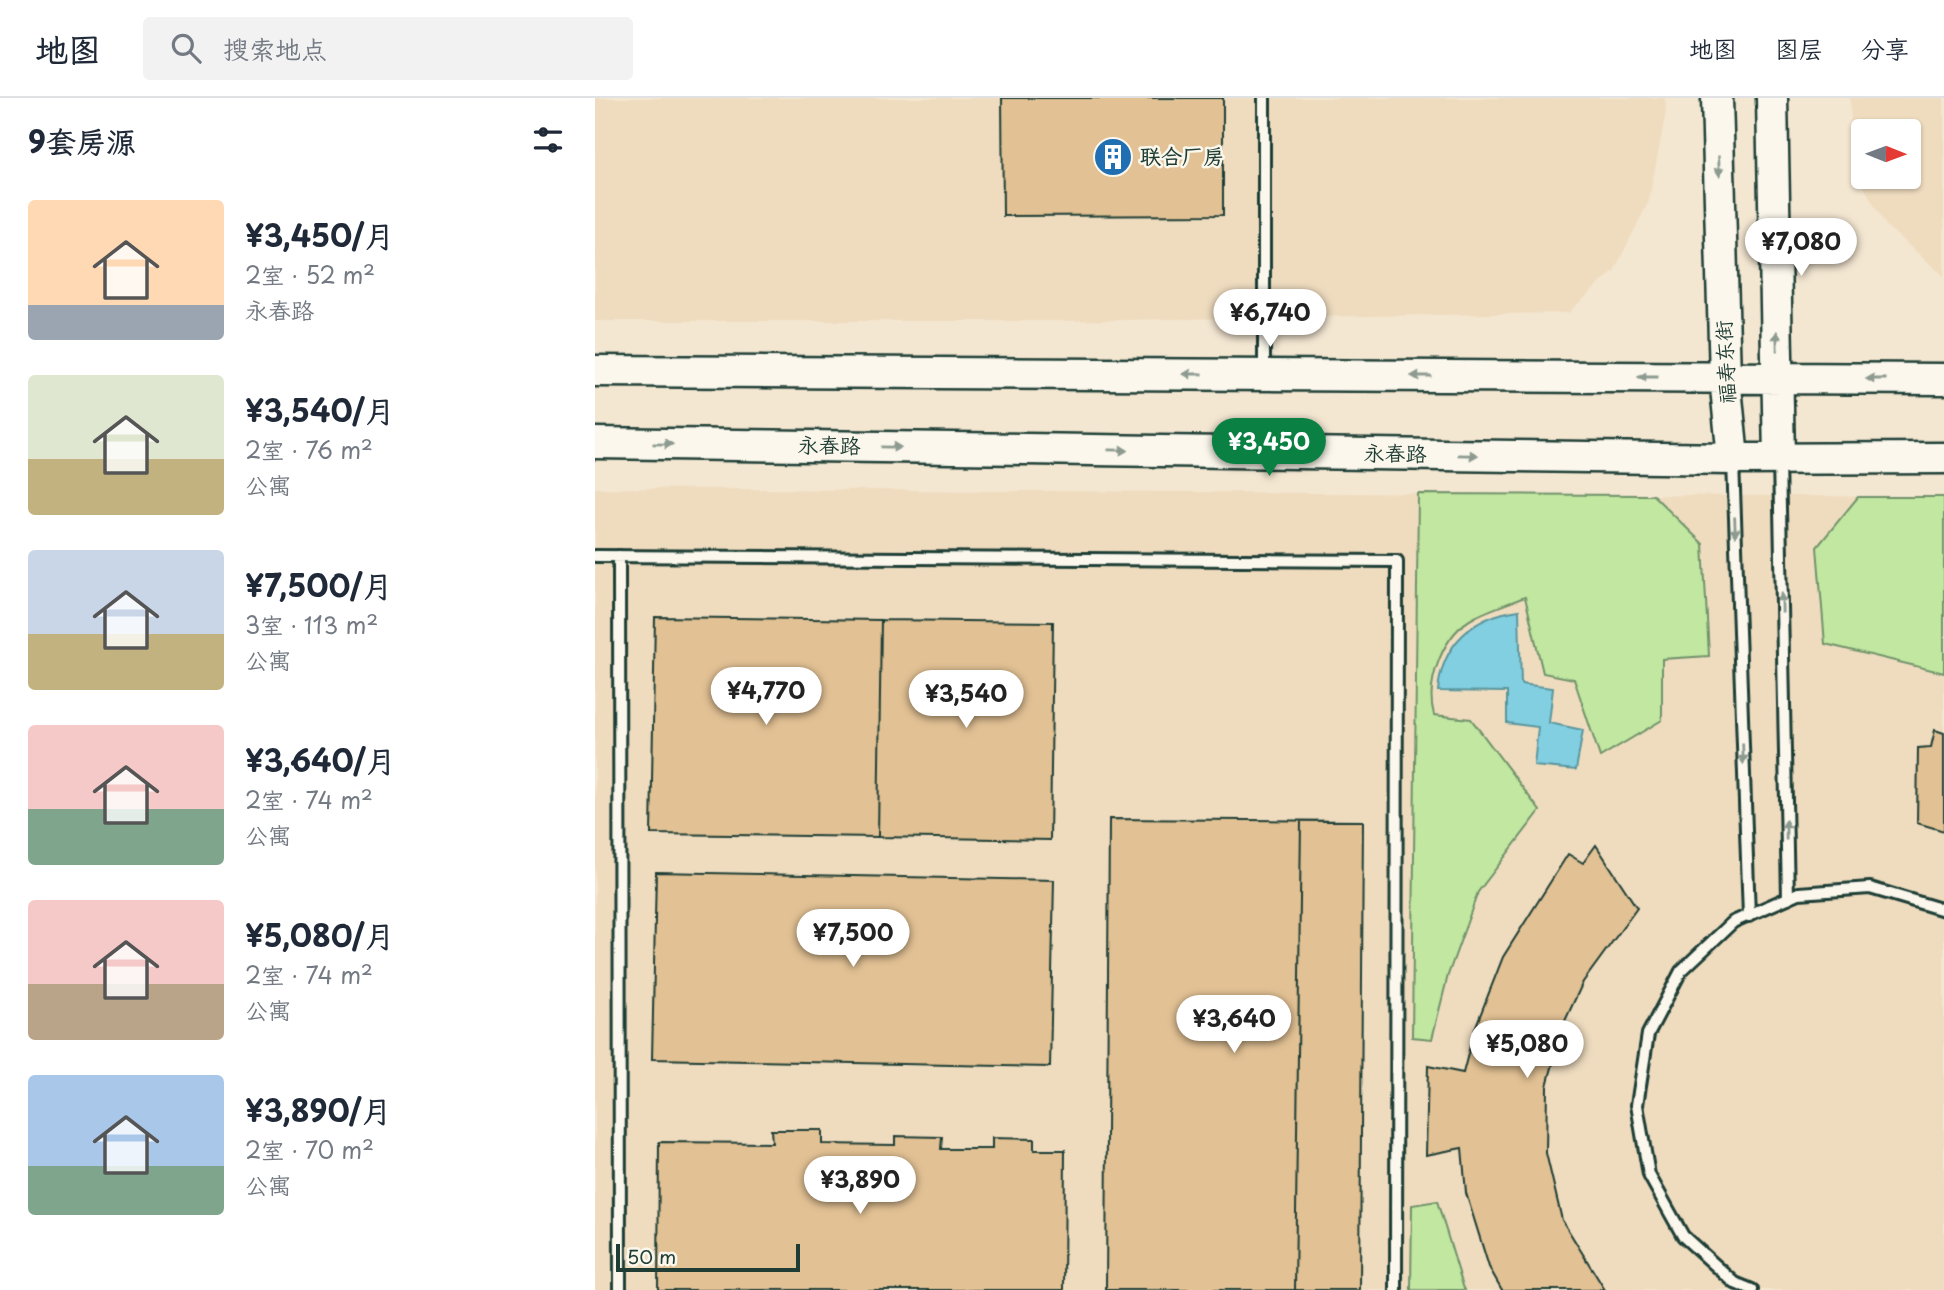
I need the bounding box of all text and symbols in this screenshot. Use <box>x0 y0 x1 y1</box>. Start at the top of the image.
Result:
search box <box>143 17 633 80</box>
text: 地图 <box>35 23 101 73</box>
icon: search <box>167 29 205 67</box>
text: 搜索地点 <box>223 29 327 68</box>
text: 地图 <box>1689 30 1737 66</box>
text: 图层 <box>1775 30 1823 66</box>
text: 分享 <box>1861 30 1909 66</box>
text: 9套房源 <box>28 118 136 163</box>
north arrow <box>1851 119 1921 189</box>
map controls <box>1851 119 1921 189</box>
icon: filters <box>529 121 567 159</box>
building icon: 联合厂房 <box>1092 136 1134 178</box>
place label: 联合厂房 <box>1140 139 1224 171</box>
one-way arrow <box>1714 155 1725 177</box>
text: ¥3,450/月 <box>245 212 394 257</box>
pin: ¥7,080 <box>1744 218 1858 278</box>
text: ¥7,080 <box>1761 223 1841 258</box>
icon: home <box>84 228 168 312</box>
text: 2室 · 52 m² <box>245 257 375 292</box>
pin: ¥6,740 <box>1213 289 1327 349</box>
text: 永春路 <box>245 292 314 327</box>
text: ¥6,740 <box>1229 294 1311 329</box>
street label: 福寿东街 <box>1706 319 1742 405</box>
one-way arrow <box>1772 330 1783 352</box>
one-way arrow <box>1182 368 1204 380</box>
one-way arrow <box>1410 370 1432 381</box>
one-way arrow <box>1637 371 1659 383</box>
one-way arrow <box>1865 373 1887 385</box>
text: ¥3,540/月 <box>245 387 395 432</box>
icon: home <box>84 403 168 487</box>
pin: ¥3,450 <box>1212 418 1326 478</box>
text: ¥3,450 <box>1228 423 1310 458</box>
street label: 永春路 <box>797 427 861 461</box>
text: 2室 · 76 m² <box>245 432 373 467</box>
street label: 永春路 <box>1363 435 1427 469</box>
one-way arrow <box>652 438 674 450</box>
one-way arrow <box>880 441 902 453</box>
one-way arrow <box>1107 444 1129 456</box>
one-way arrow <box>1457 449 1479 461</box>
text: 公寓 <box>245 467 291 502</box>
one-way arrow <box>1730 516 1741 538</box>
text: ¥7,500/月 <box>245 562 392 607</box>
icon: home <box>84 578 168 662</box>
one-way arrow <box>1776 591 1788 613</box>
text: 3室 · 113 m² <box>245 607 378 642</box>
text: 公寓 <box>245 642 291 677</box>
pin: ¥4,770 <box>709 668 823 727</box>
pin: ¥3,540 <box>909 670 1023 730</box>
text: ¥4,770 <box>727 672 805 707</box>
text: ¥3,540 <box>925 675 1007 710</box>
text: ¥3,640/月 <box>245 737 396 782</box>
one-way arrow <box>1738 743 1749 765</box>
icon: home <box>84 753 168 837</box>
text: 2室 · 74 m² <box>245 782 373 817</box>
text: 公寓 <box>245 817 291 852</box>
one-way arrow <box>1781 819 1792 841</box>
pin: ¥7,500 <box>796 910 910 969</box>
text: ¥5,080/月 <box>245 912 394 957</box>
text: ¥7,500 <box>813 914 893 949</box>
icon: home <box>84 928 168 1012</box>
text: 2室 · 74 m² <box>245 957 373 992</box>
text: 公寓 <box>245 992 291 1027</box>
pin: ¥3,640 <box>1177 996 1291 1055</box>
text: ¥3,640 <box>1192 1000 1276 1035</box>
pin: ¥5,080 <box>1470 1020 1584 1080</box>
text: ¥5,080 <box>1486 1025 1568 1060</box>
text: ¥3,890/月 <box>245 1087 392 1132</box>
icon: home <box>84 1103 168 1187</box>
text: 2室 · 70 m² <box>245 1132 374 1167</box>
pin: ¥3,890 <box>803 1156 917 1216</box>
text: ¥3,890 <box>820 1161 900 1196</box>
text: 公寓 <box>245 1167 291 1202</box>
scale bar <box>616 1241 800 1273</box>
text: 50 m <box>627 1242 676 1270</box>

